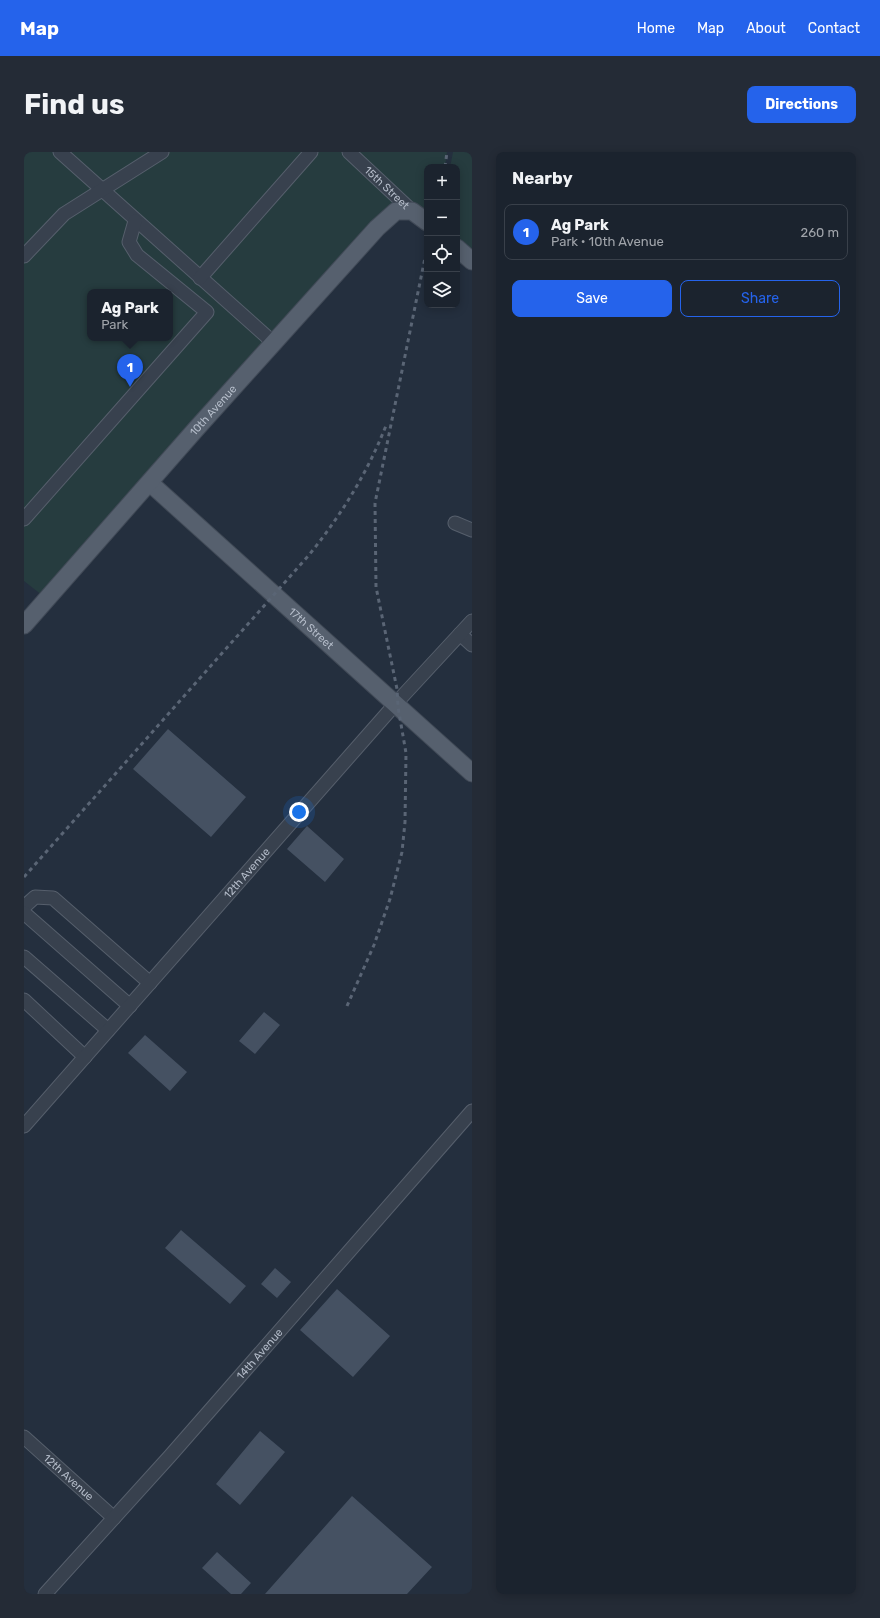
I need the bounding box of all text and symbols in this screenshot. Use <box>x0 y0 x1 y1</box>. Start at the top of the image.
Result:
text: Map <box>20 17 59 40</box>
text: Home <box>637 20 675 37</box>
text: Map <box>697 20 724 37</box>
text: About <box>746 20 786 37</box>
text: Contact <box>808 20 860 37</box>
button: Directions <box>747 86 856 123</box>
text: Find us <box>24 88 124 121</box>
street label: 15th Street <box>361 164 412 213</box>
map controls <box>424 164 460 308</box>
button: + <box>424 164 460 200</box>
text: Nearby <box>512 168 573 188</box>
button: − <box>424 200 460 236</box>
text: Ag Park <box>551 216 609 234</box>
text: 1 <box>523 225 529 240</box>
text: 260 m <box>801 225 839 240</box>
text: Park · 10th Avenue <box>551 234 664 249</box>
button: locate <box>424 236 460 272</box>
button: layers <box>424 272 460 308</box>
button: Save <box>512 280 672 317</box>
button: Share <box>680 280 840 317</box>
popup <box>87 289 173 341</box>
text: Ag Park <box>101 299 159 317</box>
text: Park <box>101 317 128 332</box>
pin: 1 <box>117 354 143 387</box>
street label: 10th Avenue <box>187 383 239 439</box>
street label: 17th Street <box>286 605 337 653</box>
your location <box>289 802 309 822</box>
street label: 12th Avenue <box>221 845 273 901</box>
street label: 14th Avenue <box>234 1326 286 1382</box>
street label: 12th Avenue <box>40 1452 96 1503</box>

